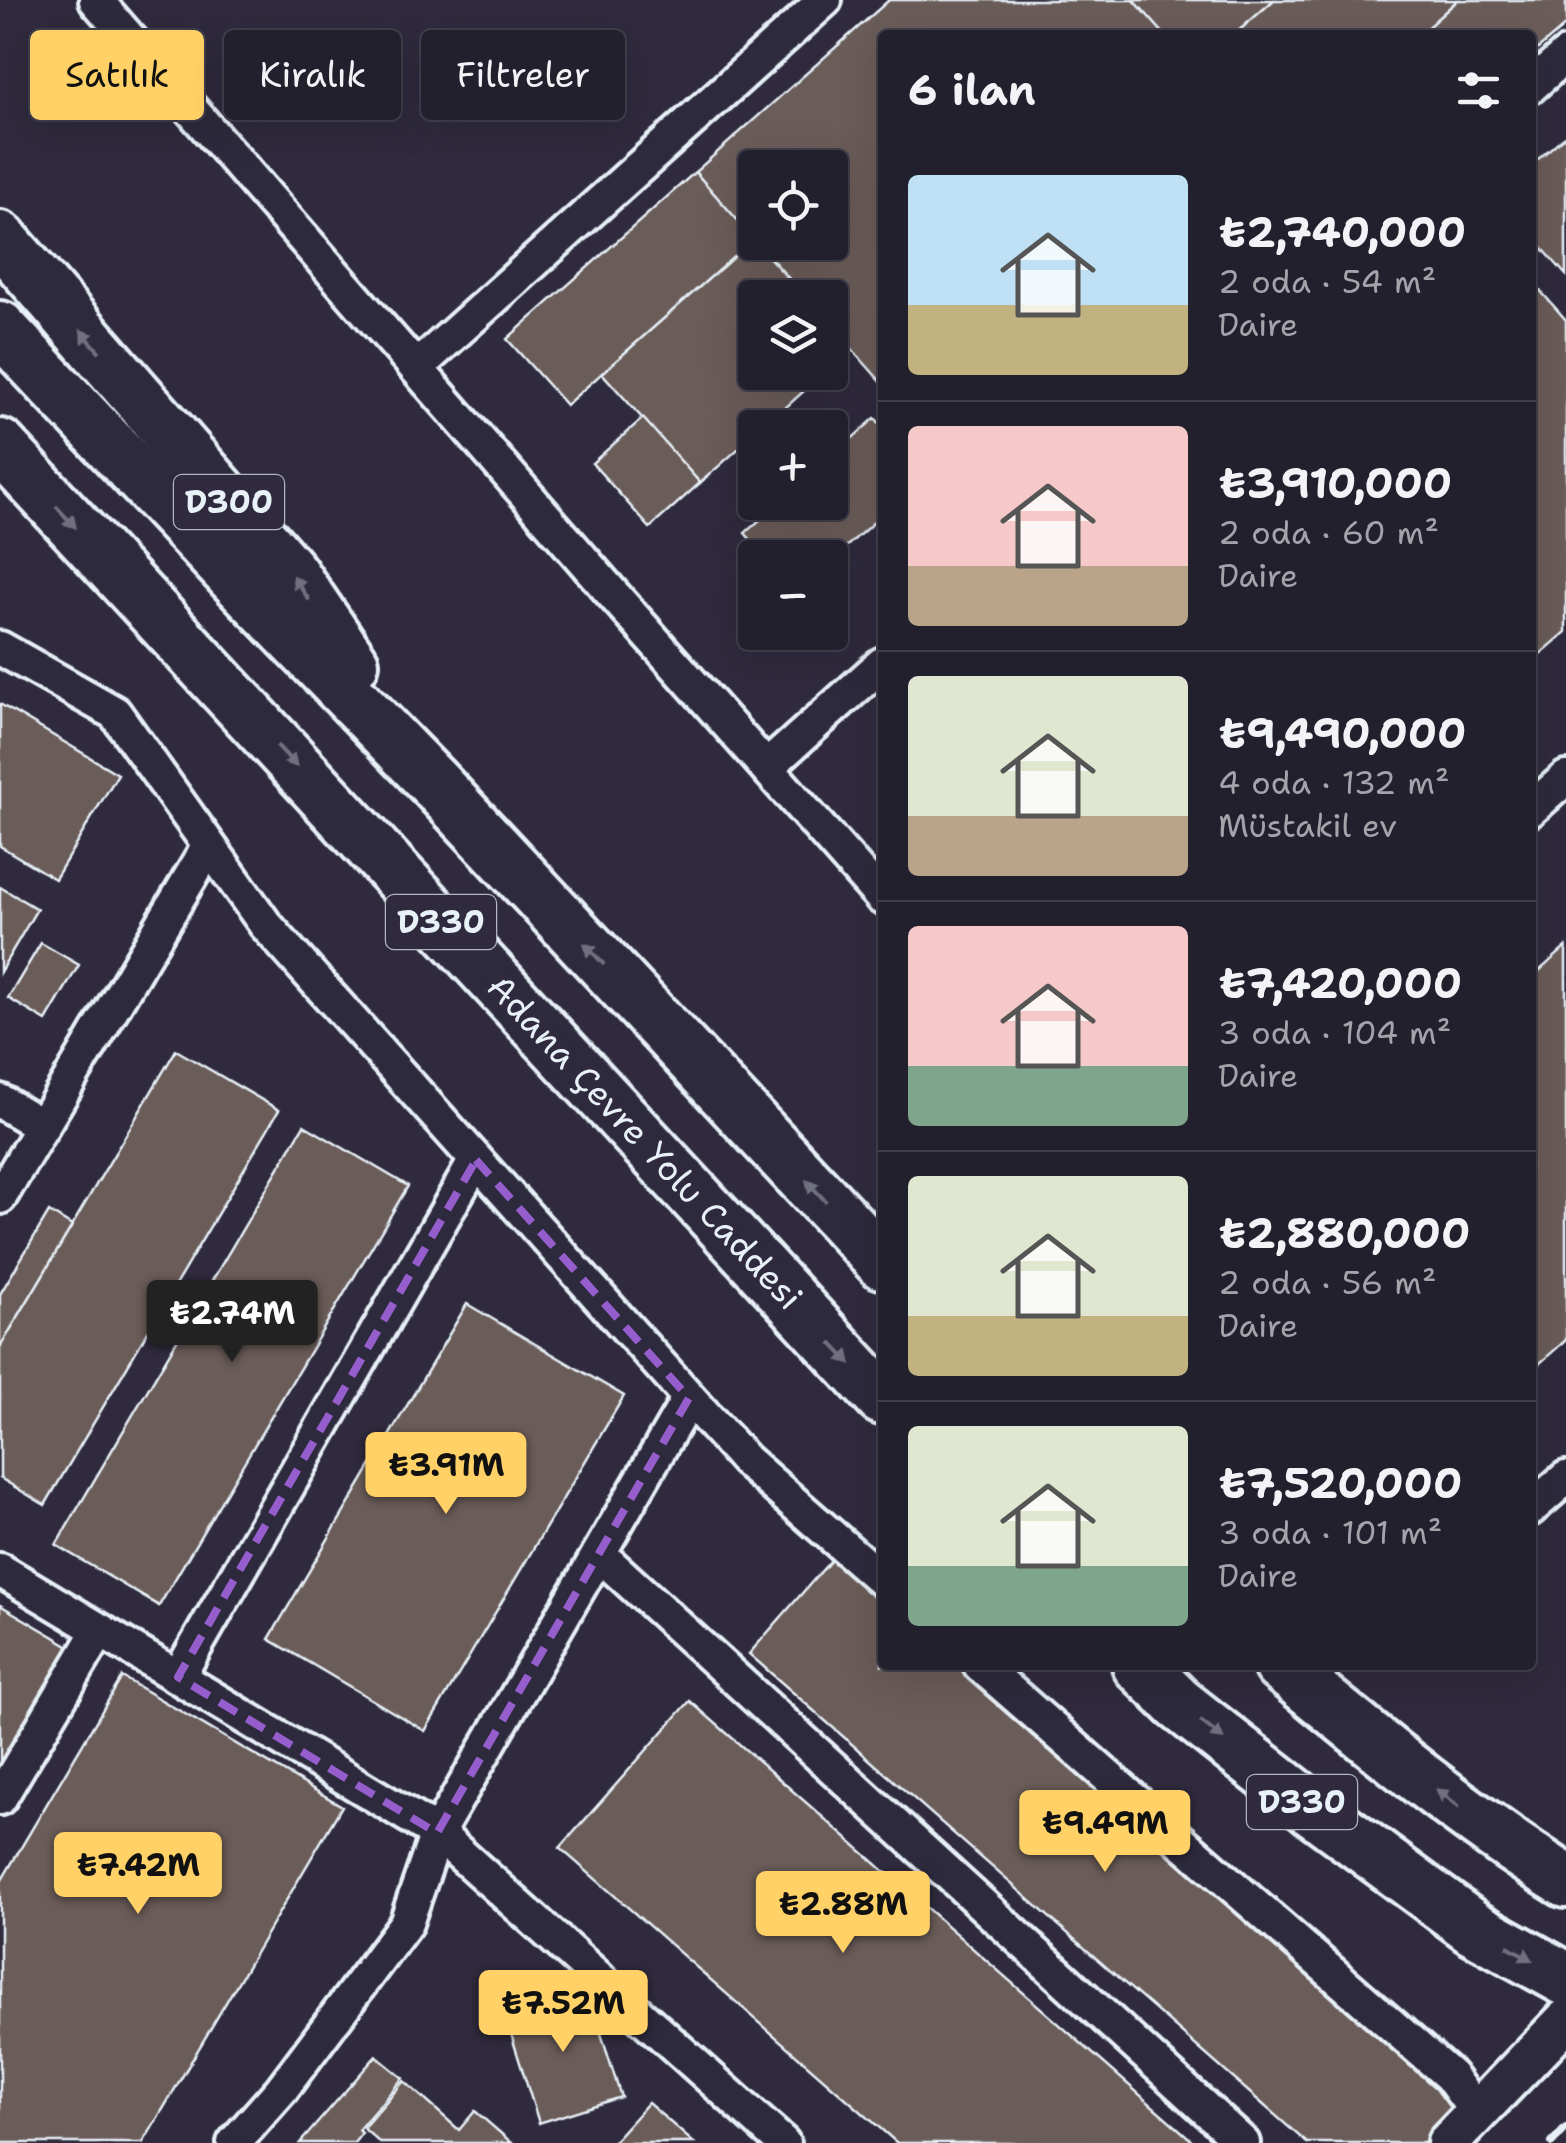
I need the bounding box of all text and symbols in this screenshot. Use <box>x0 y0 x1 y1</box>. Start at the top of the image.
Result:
chip: Satılık <box>30 30 204 120</box>
chip: Kiralık <box>224 30 401 120</box>
chip: Filtreler <box>421 30 625 120</box>
text: 6 ilan <box>908 62 1036 118</box>
icon: filters <box>1451 63 1506 118</box>
map controls <box>738 150 848 650</box>
button: locate <box>738 150 848 260</box>
text: ₺2,740,000 <box>1218 204 1466 260</box>
icon: home <box>988 215 1108 335</box>
text: 2 oda · 54 m² <box>1218 260 1436 303</box>
button: layers <box>738 280 848 390</box>
text: Daire <box>1218 303 1298 346</box>
one-way arrow <box>79 329 101 354</box>
button: + <box>738 410 848 520</box>
text: ₺3,910,000 <box>1218 455 1452 511</box>
icon: home <box>988 466 1108 586</box>
road number: D300 <box>174 475 284 529</box>
one-way arrow <box>54 505 77 529</box>
text: 2 oda · 60 m² <box>1218 511 1439 554</box>
button: − <box>738 540 848 650</box>
text: Daire <box>1218 554 1298 597</box>
one-way arrow <box>292 574 311 601</box>
text: ₺9,490,000 <box>1218 705 1467 761</box>
icon: home <box>988 716 1108 836</box>
one-way arrow <box>275 743 298 767</box>
text: 4 oda · 132 m² <box>1218 761 1449 804</box>
text: Müstakil ev <box>1218 804 1397 847</box>
road number: D330 <box>386 895 496 949</box>
one-way arrow <box>583 942 606 966</box>
text: ₺7,420,000 <box>1218 955 1462 1011</box>
street label: Adana Çevre Yolu Caddesi <box>477 964 813 1319</box>
icon: home <box>988 966 1108 1086</box>
text: 3 oda · 104 m² <box>1218 1011 1451 1054</box>
text: Daire <box>1218 1054 1298 1097</box>
one-way arrow <box>805 1179 828 1203</box>
text: ₺2,880,000 <box>1218 1205 1470 1261</box>
icon: home <box>988 1216 1108 1336</box>
text: 2 oda · 56 m² <box>1218 1261 1436 1304</box>
pin: ₺2.74M <box>151 1280 313 1365</box>
text: ₺2.74M <box>169 1291 295 1334</box>
text: Daire <box>1218 1304 1298 1347</box>
one-way arrow <box>829 1341 852 1365</box>
pin: ₺3.91M <box>365 1432 527 1517</box>
text: ₺3.91M <box>387 1443 505 1486</box>
text: ₺7,520,000 <box>1218 1455 1462 1511</box>
icon: home <box>988 1466 1108 1586</box>
text: 3 oda · 101 m² <box>1218 1511 1442 1554</box>
text: Daire <box>1218 1554 1298 1597</box>
one-way arrow <box>1199 1719 1225 1740</box>
road number: D330 <box>1247 1775 1357 1829</box>
one-way arrow <box>1435 1788 1461 1808</box>
pin: ₺9.49M <box>1024 1790 1186 1875</box>
text: ₺9.49M <box>1041 1801 1169 1844</box>
pin: ₺7.42M <box>57 1832 219 1917</box>
text: ₺7.42M <box>76 1843 200 1886</box>
pin: ₺2.88M <box>762 1871 924 1956</box>
text: ₺2.88M <box>778 1882 908 1925</box>
one-way arrow <box>1506 1944 1534 1962</box>
pin: ₺7.52M <box>482 1970 644 2055</box>
text: ₺7.52M <box>501 1981 625 2024</box>

